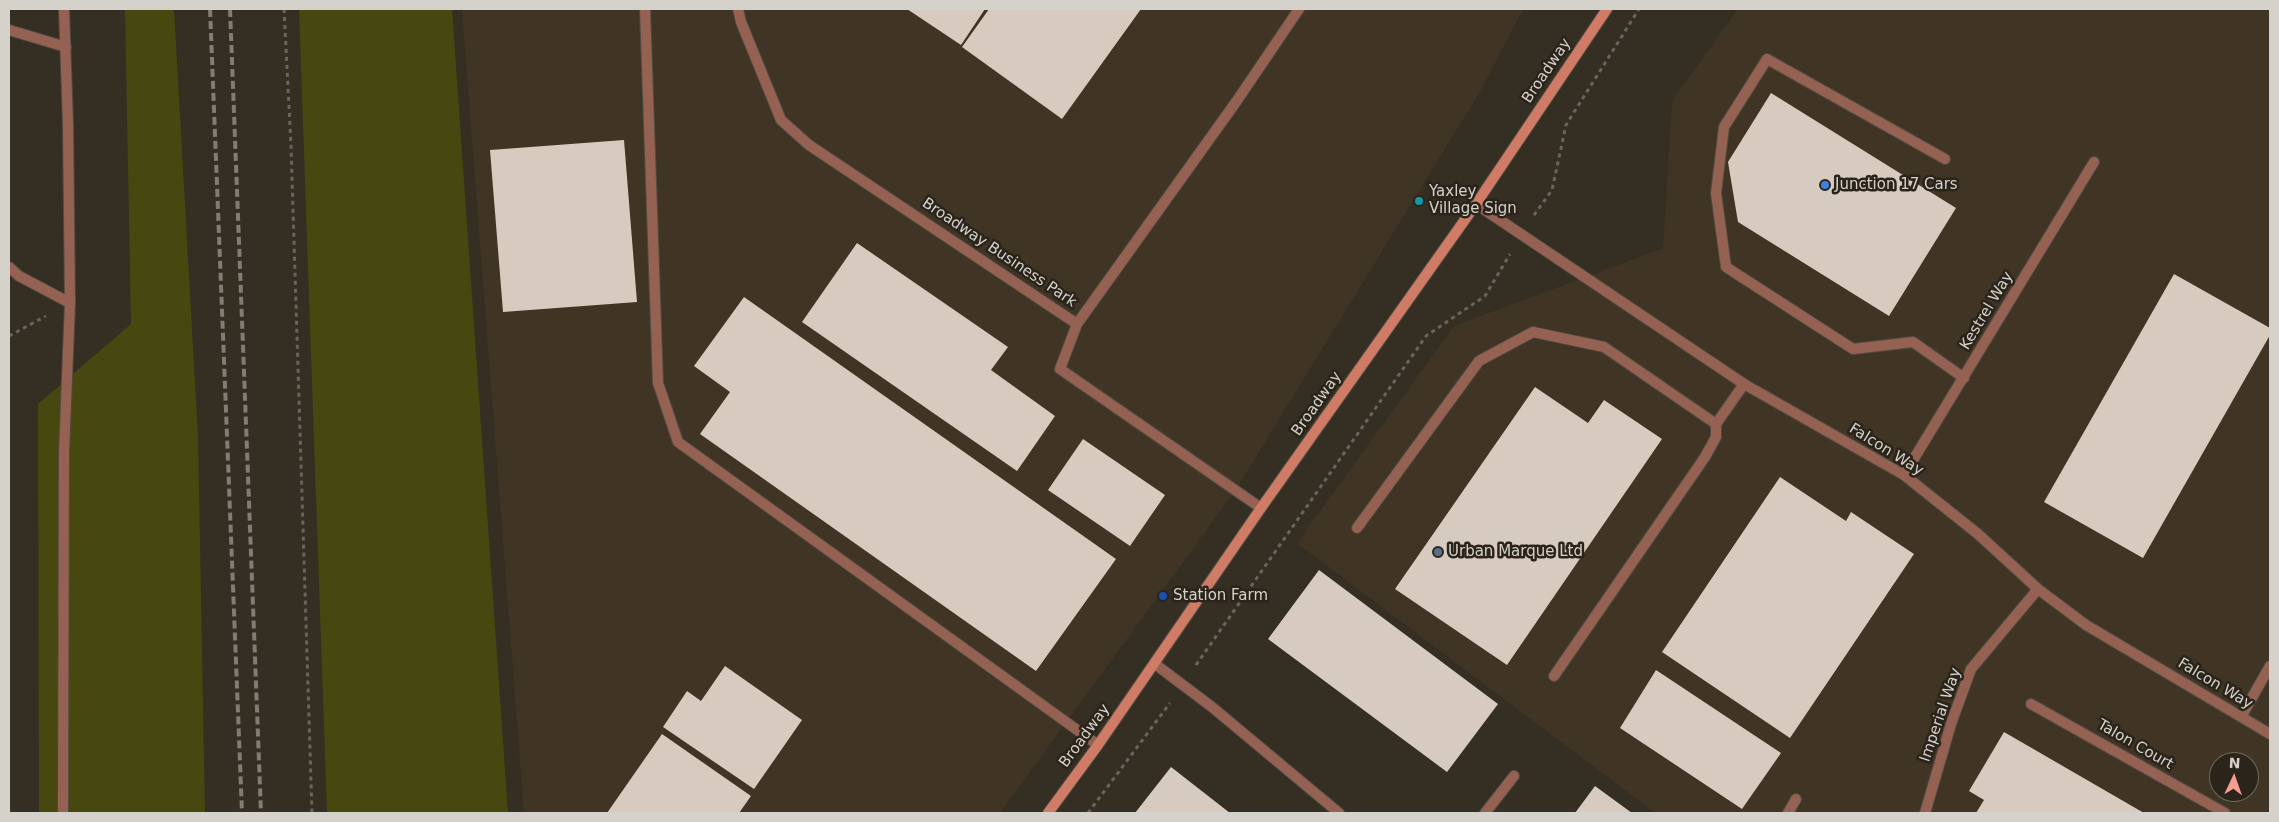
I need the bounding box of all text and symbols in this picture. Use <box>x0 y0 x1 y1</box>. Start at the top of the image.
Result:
street label: Broadway <box>1519 35 1575 107</box>
place label: Junction 17 Cars <box>1835 176 1958 194</box>
marker: Junction 17 Cars <box>1819 179 1831 191</box>
place label: Yaxley Village Sign <box>1429 183 1517 218</box>
street label: Broadway Business Park <box>918 195 1080 311</box>
marker: Yaxley Village Sign <box>1413 195 1425 207</box>
street label: Kestrel Way <box>1957 269 2017 353</box>
street label: Broadway <box>1288 368 1346 440</box>
street label: Falcon Way <box>1846 420 1926 480</box>
place label: Urban Marque Ltd <box>1448 543 1583 561</box>
marker: Urban Marque Ltd <box>1432 546 1444 558</box>
place label: Station Farm <box>1173 587 1268 605</box>
marker: Station Farm <box>1157 590 1169 602</box>
street label: Falcon Way <box>2174 655 2256 713</box>
street label: Imperial Way <box>1917 666 1965 764</box>
street label: Broadway <box>1056 701 1114 771</box>
street label: Talon Court <box>2094 716 2176 774</box>
north arrow <box>2209 752 2259 802</box>
text: N <box>2228 755 2241 771</box>

